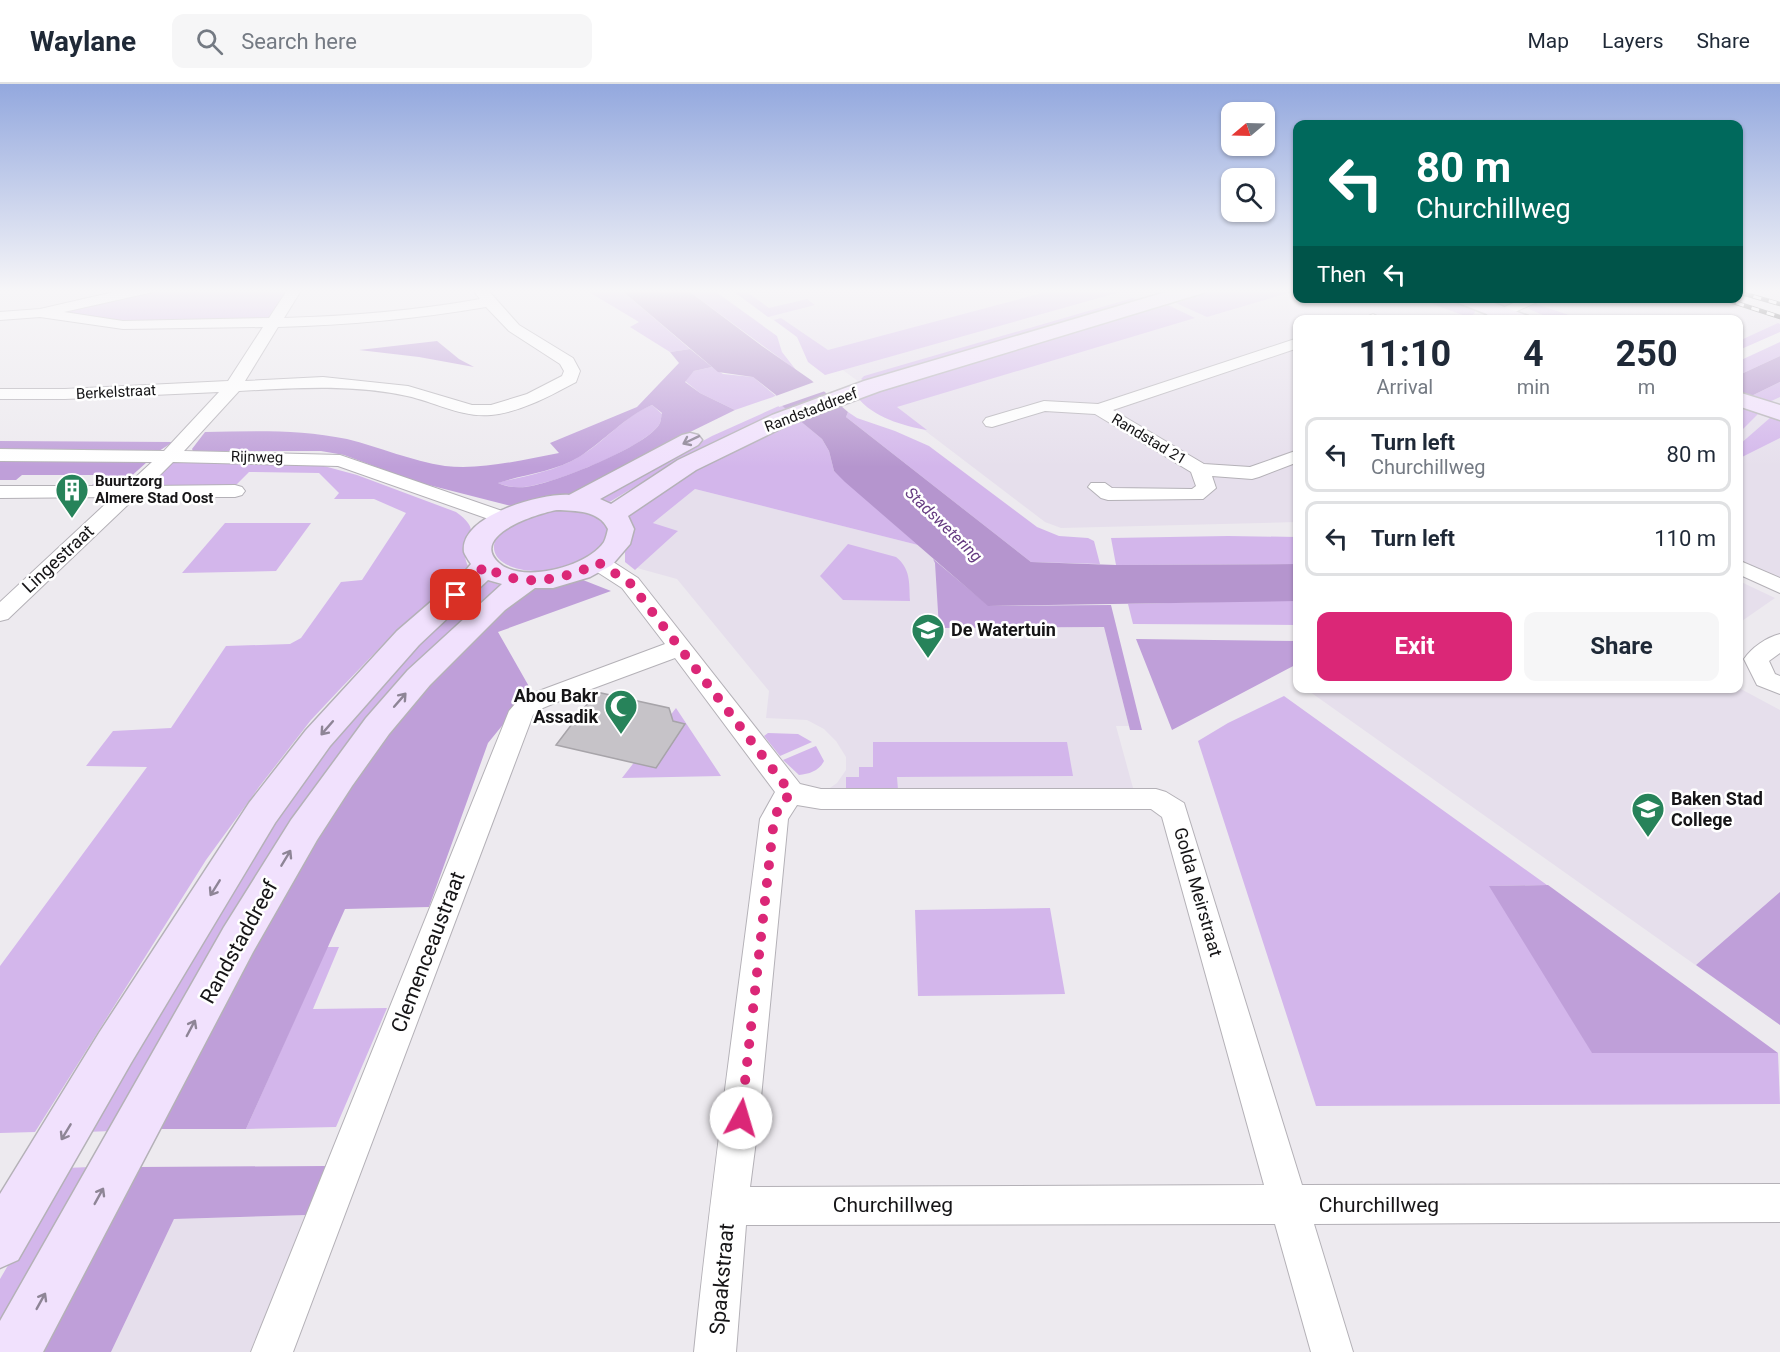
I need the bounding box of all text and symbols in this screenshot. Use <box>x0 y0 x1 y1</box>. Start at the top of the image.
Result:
search box <box>172 14 592 68</box>
text: Waylane <box>30 25 136 58</box>
icon: search <box>193 25 226 58</box>
text: Search here <box>241 29 357 54</box>
text: Map <box>1527 29 1569 53</box>
text: Layers <box>1602 29 1663 53</box>
text: Share <box>1696 29 1750 53</box>
north arrow <box>1221 102 1275 156</box>
map controls <box>1221 102 1275 222</box>
text: 80 m <box>1416 143 1511 192</box>
icon: left <box>1317 144 1395 222</box>
button: search <box>1221 168 1275 222</box>
text: Churchillweg <box>1416 193 1571 225</box>
icon: left <box>1378 258 1411 291</box>
text: Then <box>1317 262 1366 287</box>
text: 11:10 <box>1358 333 1451 375</box>
text: 4 <box>1523 333 1544 375</box>
text: 250 <box>1616 333 1678 375</box>
text: Arrival <box>1376 375 1433 399</box>
text: min <box>1517 375 1550 399</box>
text: m <box>1638 375 1655 399</box>
street label: Berkelstraat <box>76 381 157 403</box>
street label: Randstaddreef <box>762 384 861 436</box>
street label: Randstad 21 <box>1108 410 1190 468</box>
text: Turn left <box>1371 430 1455 455</box>
one-way arrow <box>683 434 701 446</box>
icon: left <box>1320 438 1353 471</box>
text: 80 m <box>1667 442 1716 467</box>
street label: Rijnweg <box>231 448 283 466</box>
text: Churchillweg <box>1371 455 1486 479</box>
building icon: Buurtzorg Almere Stad Oost <box>54 472 90 519</box>
place label: Buurtzorg Almere Stad Oost <box>95 472 213 507</box>
water label: Stadswetering <box>901 483 986 566</box>
street label: Lingestraat <box>18 520 98 597</box>
icon: left <box>1320 522 1353 555</box>
text: Turn left <box>1371 526 1455 551</box>
text: 110 m <box>1654 526 1716 551</box>
pin <box>430 569 481 620</box>
icon: arrive <box>439 578 472 611</box>
school or university icon: De Watertuin <box>910 612 946 659</box>
button: Exit <box>1317 612 1512 681</box>
button: Share <box>1524 612 1719 681</box>
place label: De Watertuin <box>951 619 1056 640</box>
place label: Abou Bakr Assadik <box>514 685 598 727</box>
mosque icon: Abou Bakr Assadik <box>603 688 639 735</box>
one-way arrow <box>393 693 407 708</box>
one-way arrow <box>320 720 334 735</box>
place label: Baken Stad College <box>1671 788 1763 830</box>
school or university icon: Baken Stad College <box>1630 791 1666 838</box>
street label: Golda Meirstraat <box>1170 825 1227 959</box>
one-way arrow <box>281 850 293 867</box>
street label: Clemenceaustraat <box>386 868 470 1036</box>
street label: Randstaddreef <box>195 876 283 1008</box>
one-way arrow <box>209 879 221 896</box>
one-way arrow <box>186 1020 197 1038</box>
position arrow <box>709 1086 773 1150</box>
one-way arrow <box>60 1123 72 1140</box>
one-way arrow <box>94 1187 105 1205</box>
street label: Churchillweg <box>833 1193 953 1217</box>
street label: Churchillweg <box>1319 1193 1439 1217</box>
street label: Spaakstraat <box>705 1222 739 1336</box>
one-way arrow <box>36 1292 47 1310</box>

